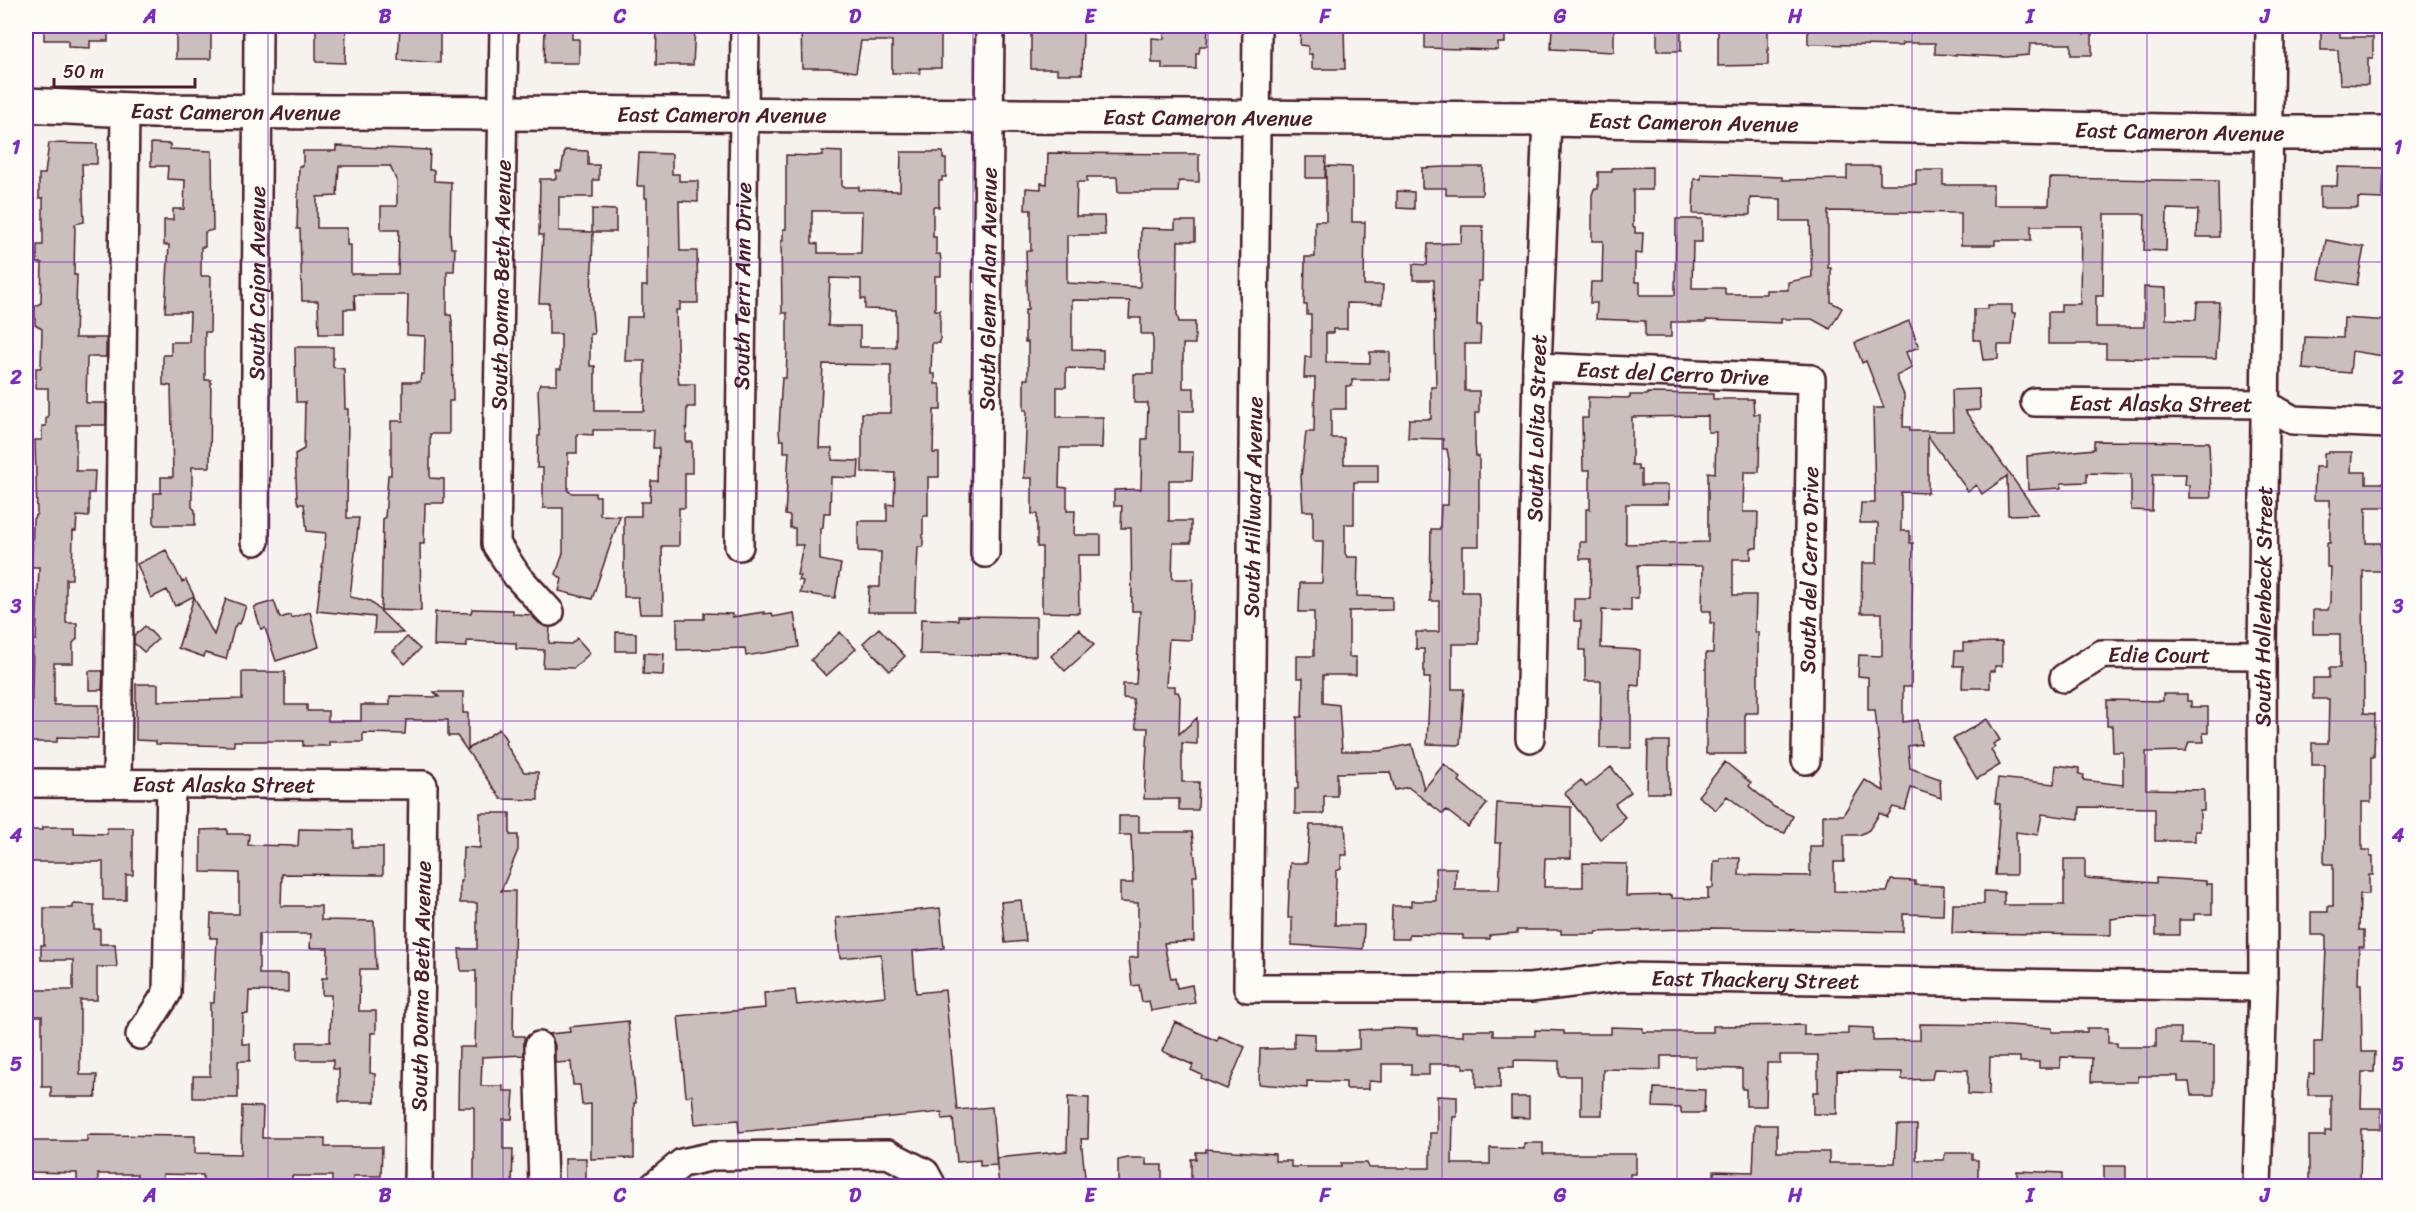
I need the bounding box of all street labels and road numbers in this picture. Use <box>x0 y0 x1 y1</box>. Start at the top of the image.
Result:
street label: East Cameron Avenue <box>130 90 341 132</box>
street label: East Cameron Avenue <box>617 94 827 134</box>
street label: East Cameron Avenue <box>1103 97 1313 137</box>
street label: East Cameron Avenue <box>1589 100 1799 143</box>
street label: East Cameron Avenue <box>2074 110 2285 153</box>
street label: South Donna Beth Avenue <box>479 159 523 411</box>
street label: South Glenn Alan Avenue <box>967 167 1008 411</box>
street label: South Terri Ann Drive <box>721 182 763 390</box>
street label: South Cajon Avenue <box>236 186 277 380</box>
street label: South Lolita Street <box>1515 333 1558 522</box>
street label: East del Cerro Drive <box>1576 349 1770 397</box>
street label: East Alaska Street <box>2069 383 2253 423</box>
street label: South Hillward Avenue <box>1232 396 1274 618</box>
street label: South del Cerro Drive <box>1788 466 1830 674</box>
street label: South Hollenbeck Street <box>2242 485 2284 727</box>
street label: Edie Court <box>2108 635 2211 674</box>
street label: East Alaska Street <box>132 764 316 804</box>
street label: South Donna Beth Avenue <box>399 860 443 1112</box>
street label: East Thackery Street <box>1651 958 1860 1000</box>

